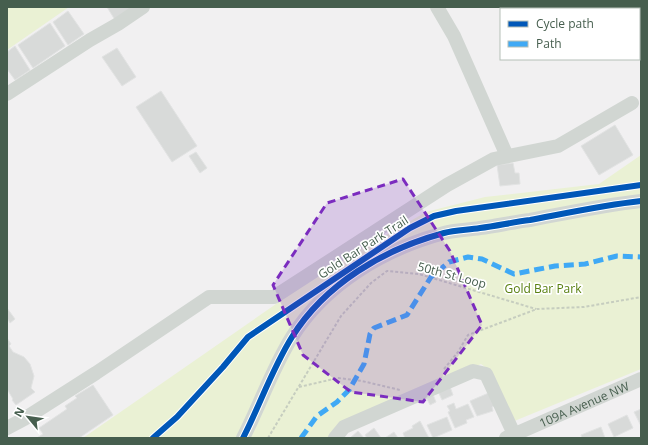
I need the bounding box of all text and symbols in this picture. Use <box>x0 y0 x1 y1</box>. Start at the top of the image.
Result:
legend <box>500 8 640 60</box>
text: Cycle path <box>536 15 594 32</box>
text: Path <box>536 35 562 52</box>
street label: Gold Bar Park Trail <box>315 211 411 283</box>
street label: 50th St Loop <box>416 258 488 292</box>
park label: Gold Bar Park <box>505 280 582 297</box>
street label: 109A Avenue NW <box>536 377 631 431</box>
north arrow <box>8 397 48 437</box>
text: N <box>10 404 28 419</box>

